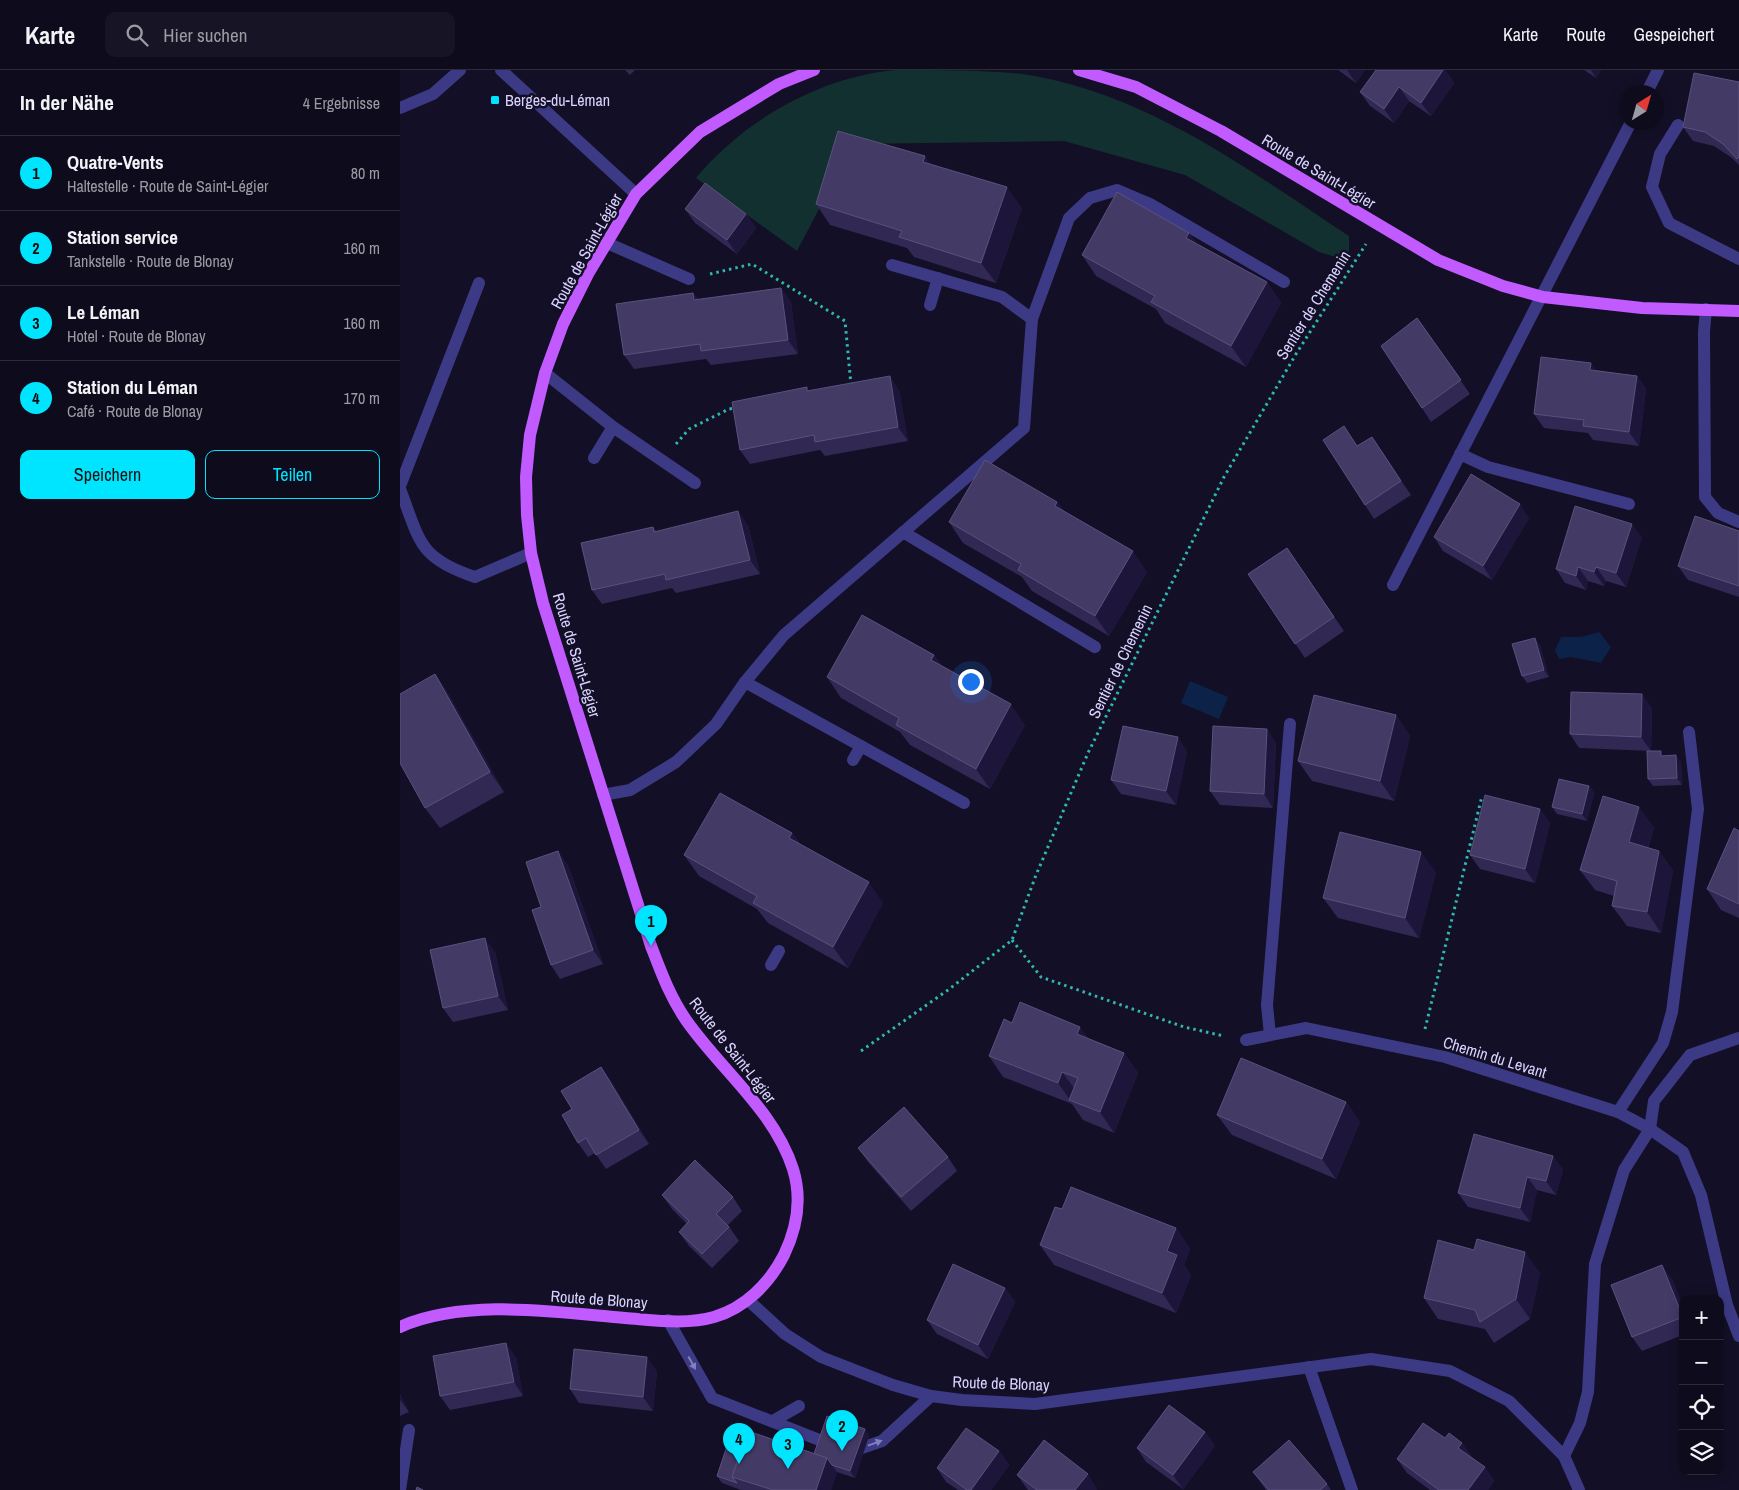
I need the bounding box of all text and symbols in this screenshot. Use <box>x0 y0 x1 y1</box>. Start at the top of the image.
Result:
search box <box>105 12 455 57</box>
text: Karte <box>25 19 75 51</box>
icon: search <box>123 21 151 49</box>
text: Hier suchen <box>163 22 247 48</box>
text: Karte <box>1503 22 1538 47</box>
text: Route <box>1566 22 1606 47</box>
text: Gespeichert <box>1634 22 1714 47</box>
north arrow <box>1619 85 1664 130</box>
text: In der Nähe <box>20 88 114 117</box>
place label: Berges-du-Léman <box>505 89 610 111</box>
text: 4 Ergebnisse <box>303 92 380 114</box>
marker: Berges-du-Léman <box>489 94 501 106</box>
street label: Route de Saint-Légier <box>1258 128 1381 214</box>
text: Quatre-Vents <box>67 149 164 175</box>
text: 1 <box>32 162 40 184</box>
text: 80 m <box>351 162 380 184</box>
text: Haltestelle · Route de Saint-Légier <box>67 175 268 197</box>
street label: Route de Saint-Légier <box>545 189 627 313</box>
text: Station service <box>67 224 178 250</box>
text: 2 <box>32 237 40 259</box>
text: 160 m <box>344 237 380 259</box>
street label: Sentier de Chemenin <box>1271 246 1355 364</box>
text: Tankstelle · Route de Blonay <box>67 250 234 272</box>
text: Le Léman <box>67 299 140 325</box>
text: 3 <box>32 312 40 334</box>
text: 160 m <box>344 312 380 334</box>
text: Hotel · Route de Blonay <box>67 325 206 347</box>
text: Station du Léman <box>67 374 198 400</box>
text: 4 <box>32 387 40 409</box>
text: 170 m <box>344 387 380 409</box>
text: Café · Route de Blonay <box>67 400 203 422</box>
button: Speichern <box>20 450 195 499</box>
button: Teilen <box>205 450 380 499</box>
street label: Route de Saint-Légier <box>548 590 607 721</box>
street label: Sentier de Chemenin <box>1083 600 1157 722</box>
your location <box>958 669 984 695</box>
pin: 1 <box>635 905 667 946</box>
street label: Route de Saint-Légier <box>685 992 782 1108</box>
street label: Chemin du Levant <box>1441 1031 1550 1083</box>
street label: Route de Blonay <box>550 1285 649 1313</box>
map controls <box>1679 1295 1724 1475</box>
button: + <box>1679 1295 1724 1340</box>
button: − <box>1679 1340 1724 1385</box>
one-way arrow <box>687 1356 696 1369</box>
street label: Route de Blonay <box>952 1370 1050 1396</box>
button: locate <box>1679 1385 1724 1430</box>
pin: 2 <box>826 1410 858 1451</box>
pin: 4 <box>723 1423 755 1464</box>
pin: 3 <box>772 1428 804 1469</box>
button: layers <box>1679 1430 1724 1475</box>
one-way arrow <box>867 1439 882 1446</box>

